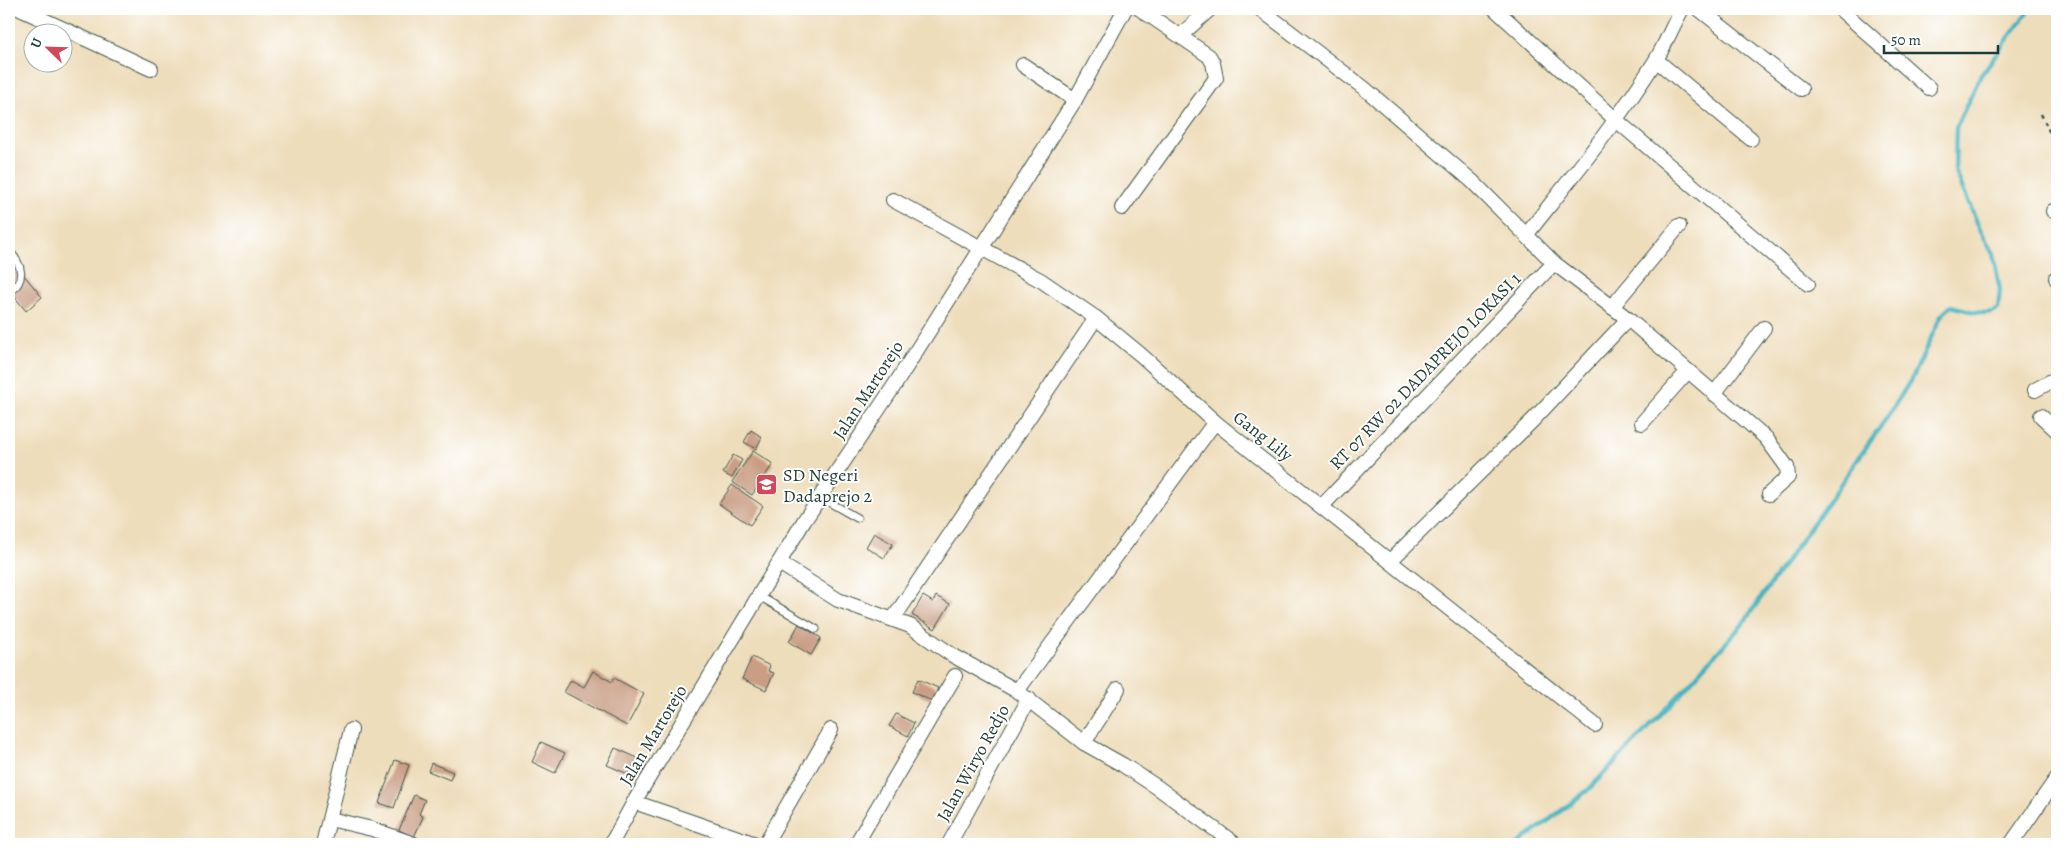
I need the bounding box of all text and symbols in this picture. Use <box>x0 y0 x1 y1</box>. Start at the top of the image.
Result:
north arrow <box>22 22 72 72</box>
scale bar <box>1884 22 1997 54</box>
text: 50 m <box>1891 30 1921 50</box>
text: U <box>26 35 47 51</box>
street label: RT 07 RW 02 DADAPREJO LOKASI 1 <box>1324 267 1526 475</box>
street label: Jalan Martorejo <box>827 336 909 444</box>
street label: Gang Lily <box>1228 405 1298 467</box>
place label: SD Negeri Dadaprejo 2 <box>783 463 872 508</box>
school or university icon: SD Negeri Dadaprejo 2 <box>755 473 779 497</box>
street label: Jalan Martorejo <box>614 680 693 790</box>
street label: Jalan Wiryo Redjo <box>931 700 1015 826</box>

